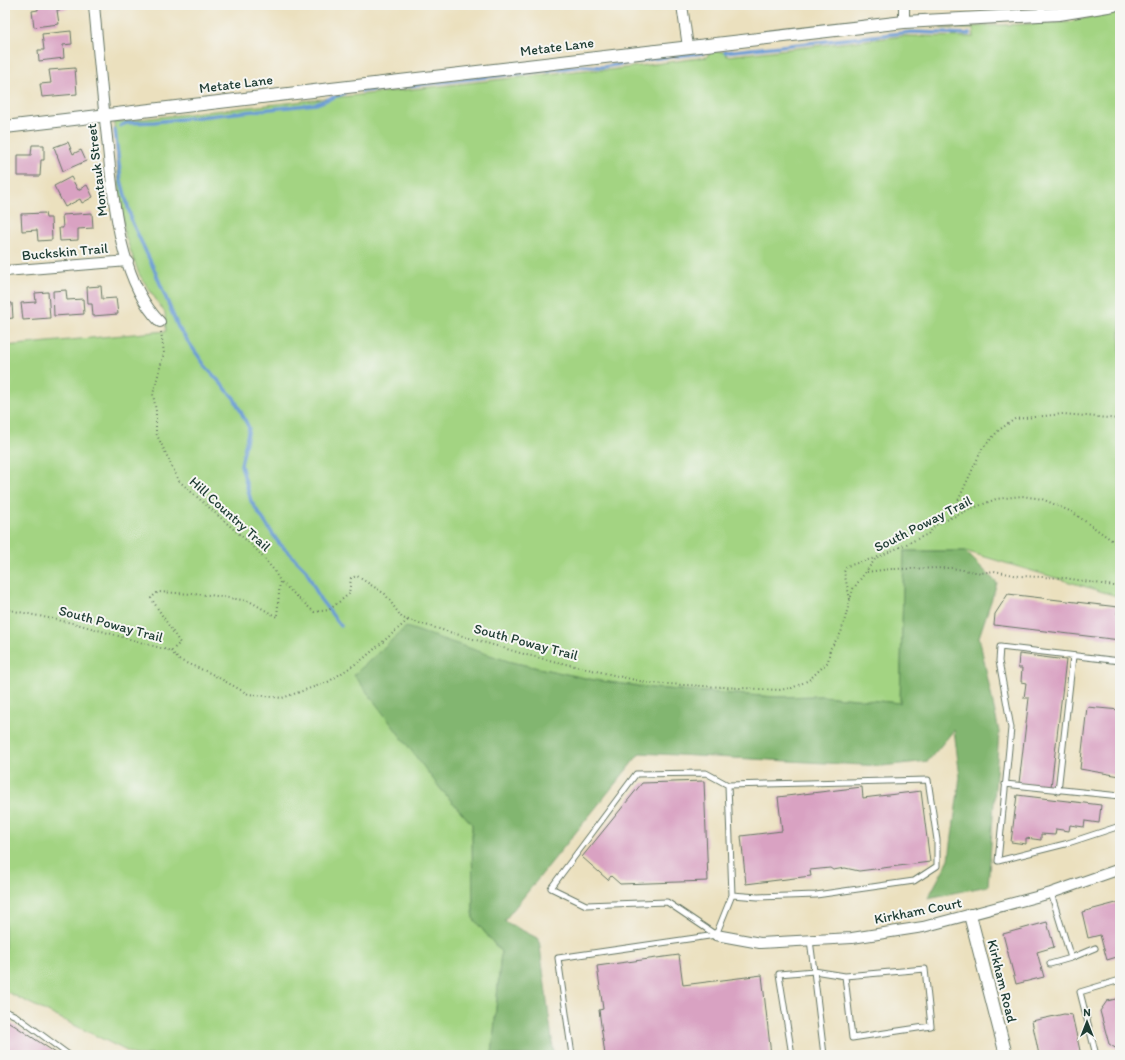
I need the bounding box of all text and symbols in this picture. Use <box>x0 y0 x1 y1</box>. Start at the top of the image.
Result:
street label: Metate Lane <box>519 34 595 60</box>
street label: Metate Lane <box>198 71 274 97</box>
street label: Montauk Street <box>83 123 111 217</box>
street label: Buckskin Trail <box>21 240 109 264</box>
street label: Hill Country Trail <box>186 473 274 555</box>
street label: South Poway Trail <box>871 492 975 556</box>
street label: South Poway Trail <box>57 602 165 646</box>
street label: South Poway Trail <box>472 620 580 664</box>
street label: Kirkham Court <box>873 894 963 928</box>
street label: Kirkham Road <box>983 938 1021 1025</box>
north arrow <box>1067 1002 1107 1042</box>
text: N <box>1083 1006 1091 1019</box>

